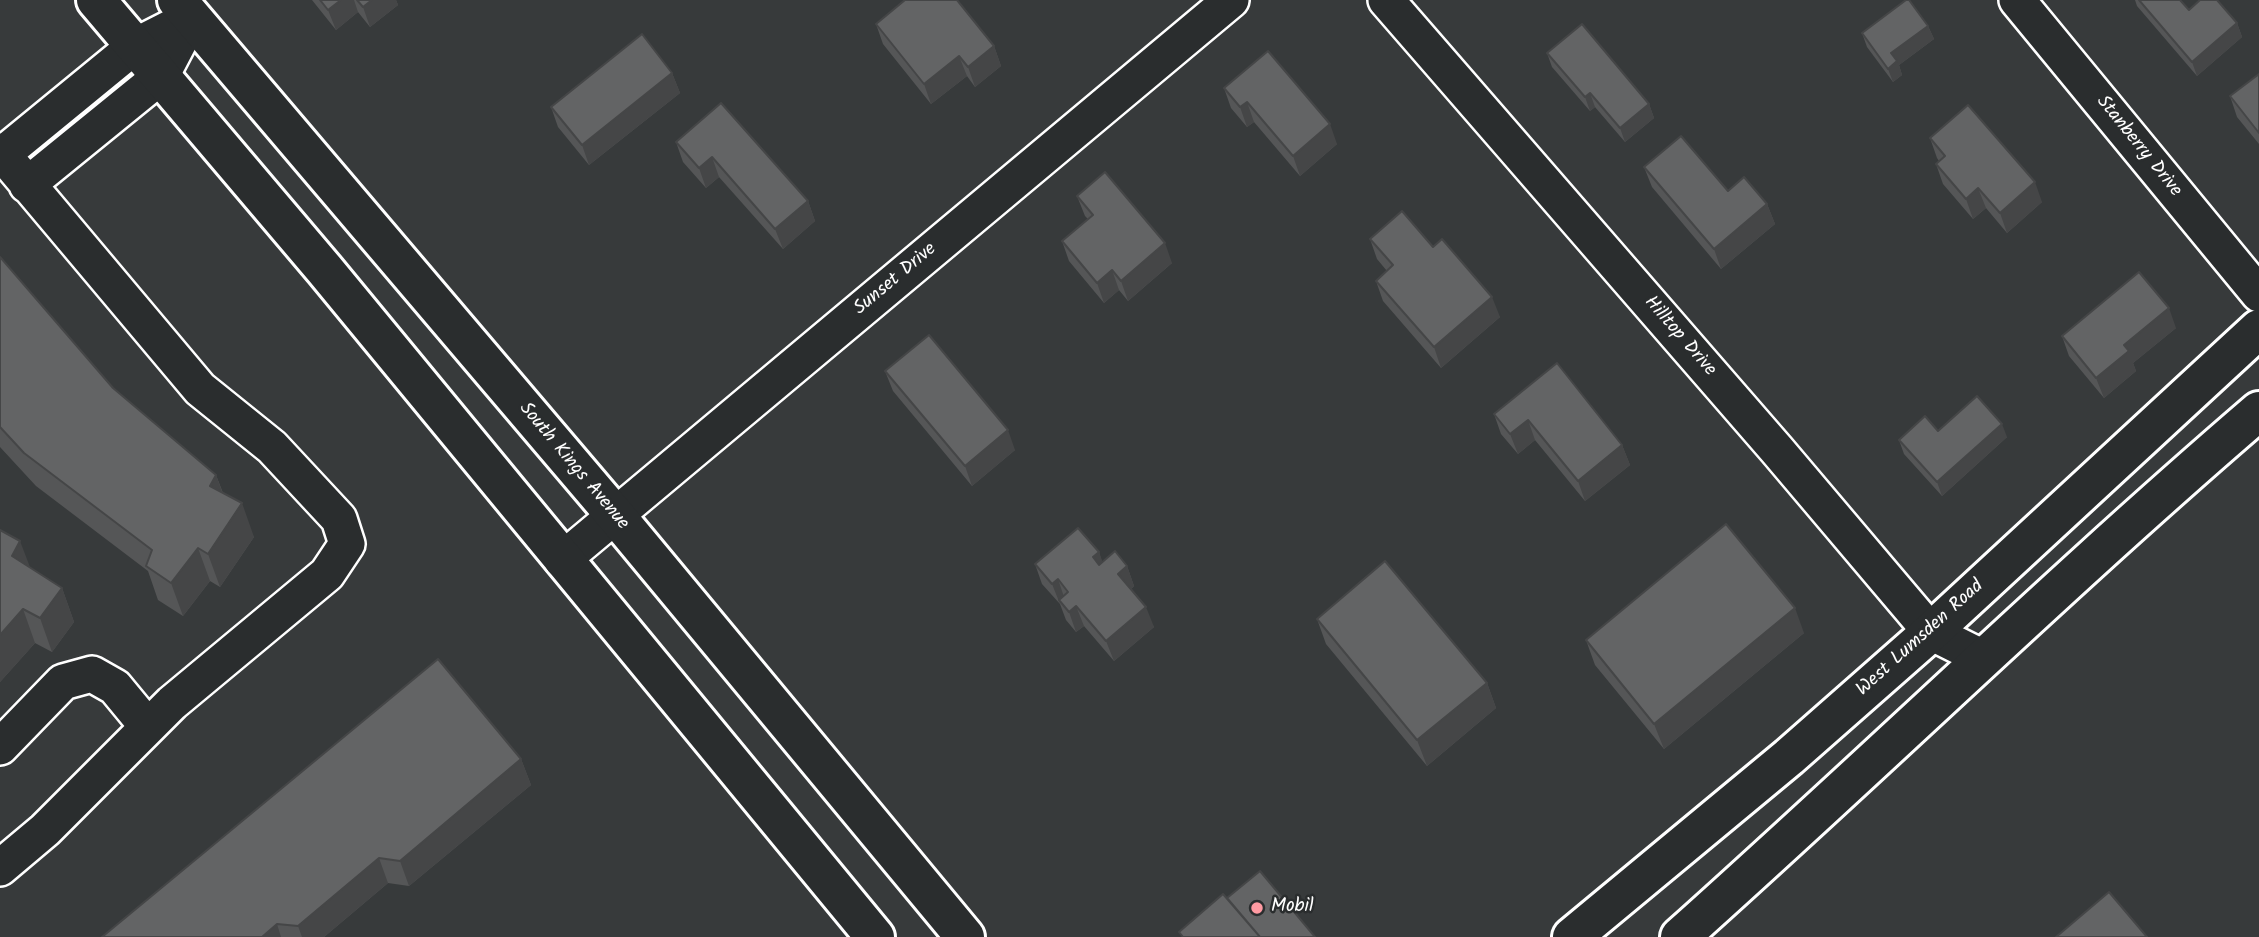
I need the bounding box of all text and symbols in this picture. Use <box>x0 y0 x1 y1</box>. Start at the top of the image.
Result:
street label: Stanberry Drive <box>2090 92 2186 202</box>
street label: Sunset Drive <box>850 239 942 321</box>
street label: Hilltop Drive <box>1638 292 1720 382</box>
street label: South Kings Avenue <box>513 399 633 535</box>
street label: West Lumsden Road <box>1853 576 1989 702</box>
place label: Mobil <box>1271 897 1314 919</box>
marker: Mobil <box>1249 900 1265 916</box>

